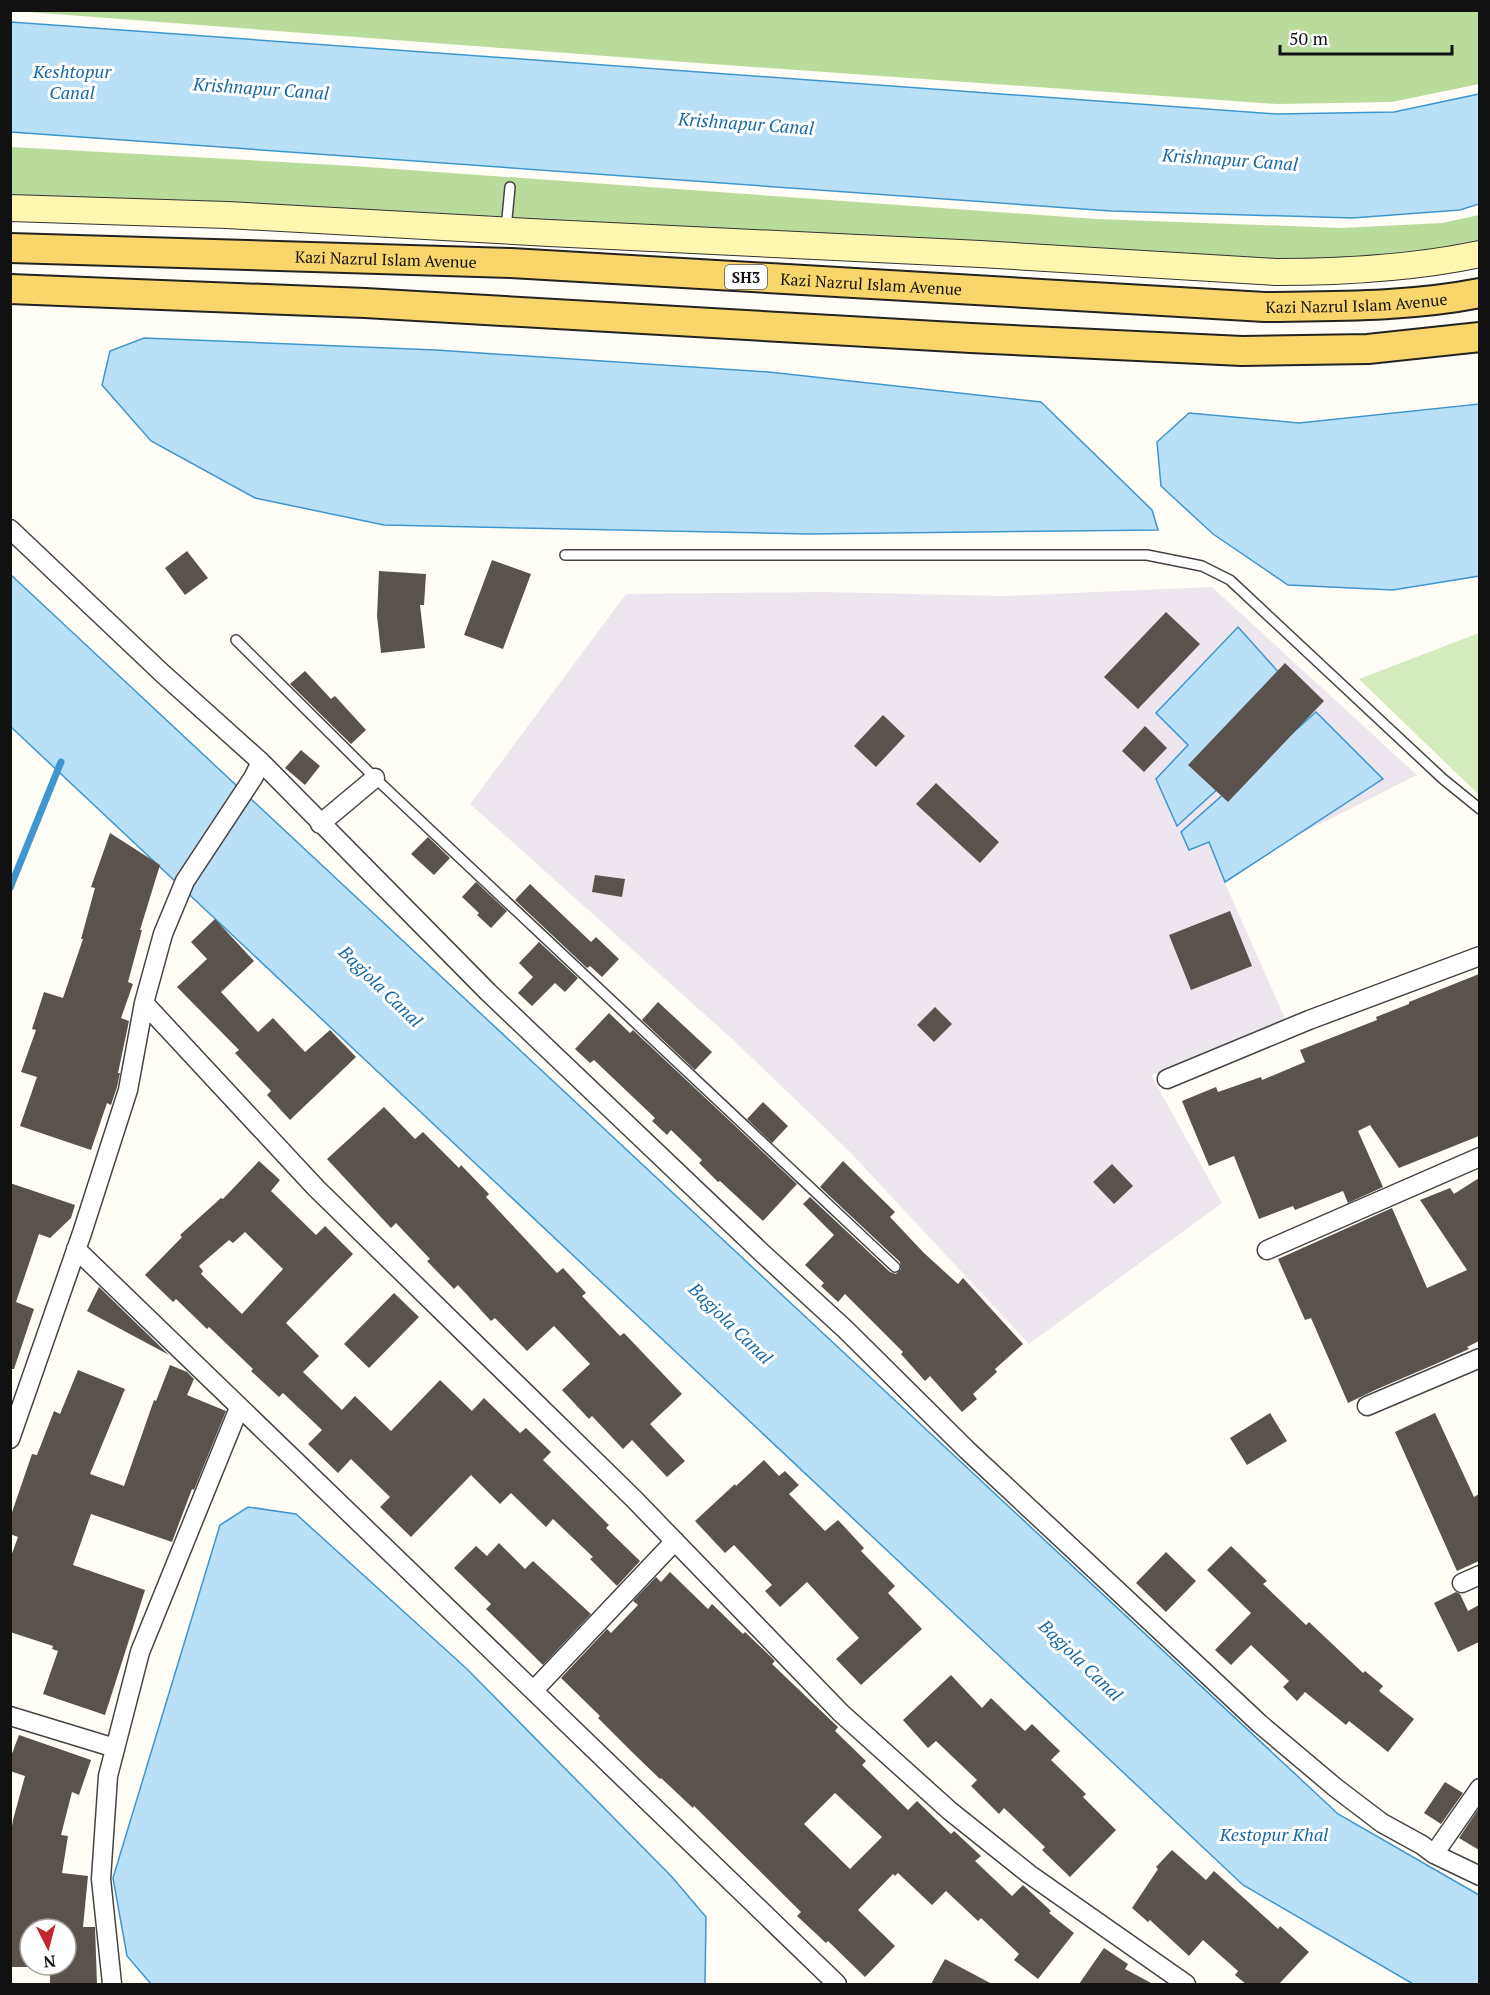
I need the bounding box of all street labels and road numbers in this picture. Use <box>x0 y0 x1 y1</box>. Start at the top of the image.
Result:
street label: Kazi Nazrul Islam Avenue <box>295 246 477 273</box>
road number: SH3 <box>725 265 767 289</box>
street label: Kazi Nazrul Islam Avenue <box>780 268 963 300</box>
street label: Kazi Nazrul Islam Avenue <box>1265 288 1449 318</box>

